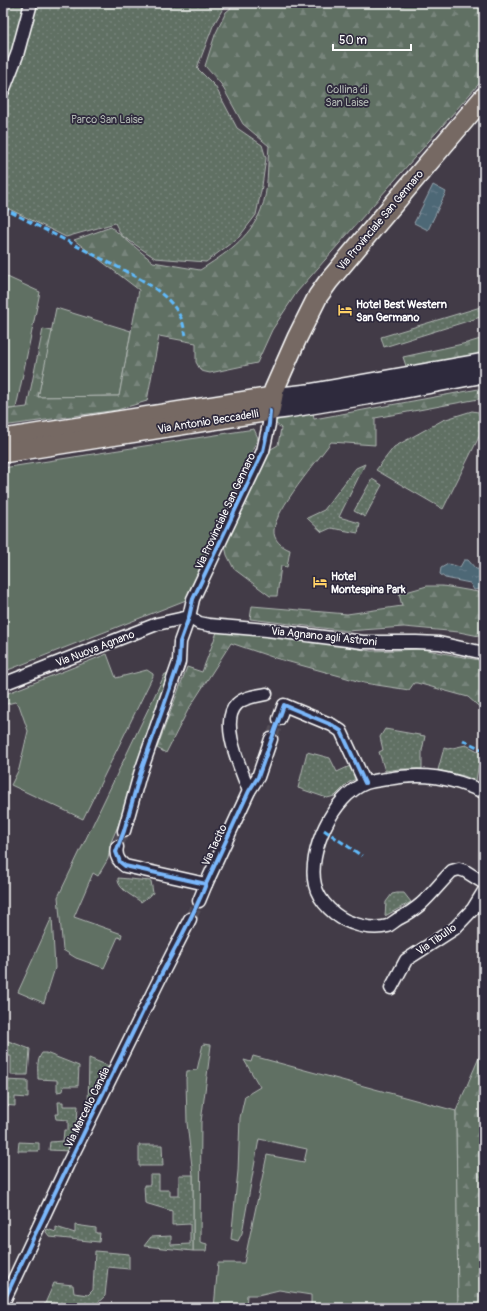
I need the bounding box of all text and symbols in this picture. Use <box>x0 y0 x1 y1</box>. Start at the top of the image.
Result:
scale bar <box>333 26 411 52</box>
text: 50 m <box>339 33 367 48</box>
park label: Collina di San Laise <box>325 83 369 109</box>
park label: Parco San Laise <box>71 113 144 126</box>
street label: Via Provinciale San Gennaro <box>335 167 426 273</box>
place label: Hotel Best Western San Germano <box>356 298 447 324</box>
hotel icon: Hotel Best Western San Germano <box>337 302 353 318</box>
street label: Via Antonio Beccadelli <box>157 407 260 436</box>
street label: Via Provinciale San Gennaro <box>193 451 258 572</box>
place label: Hotel Montespina Park <box>331 570 406 596</box>
hotel icon: Hotel Montespina Park <box>312 574 328 590</box>
street label: Via Agnano agli Astroni <box>270 624 378 649</box>
street label: Via Nuova Agnano <box>54 627 137 669</box>
street label: Via Tacito <box>199 822 230 868</box>
street label: Via Tibullo <box>414 921 459 958</box>
street label: Via Marcello Candia <box>62 1065 113 1150</box>

